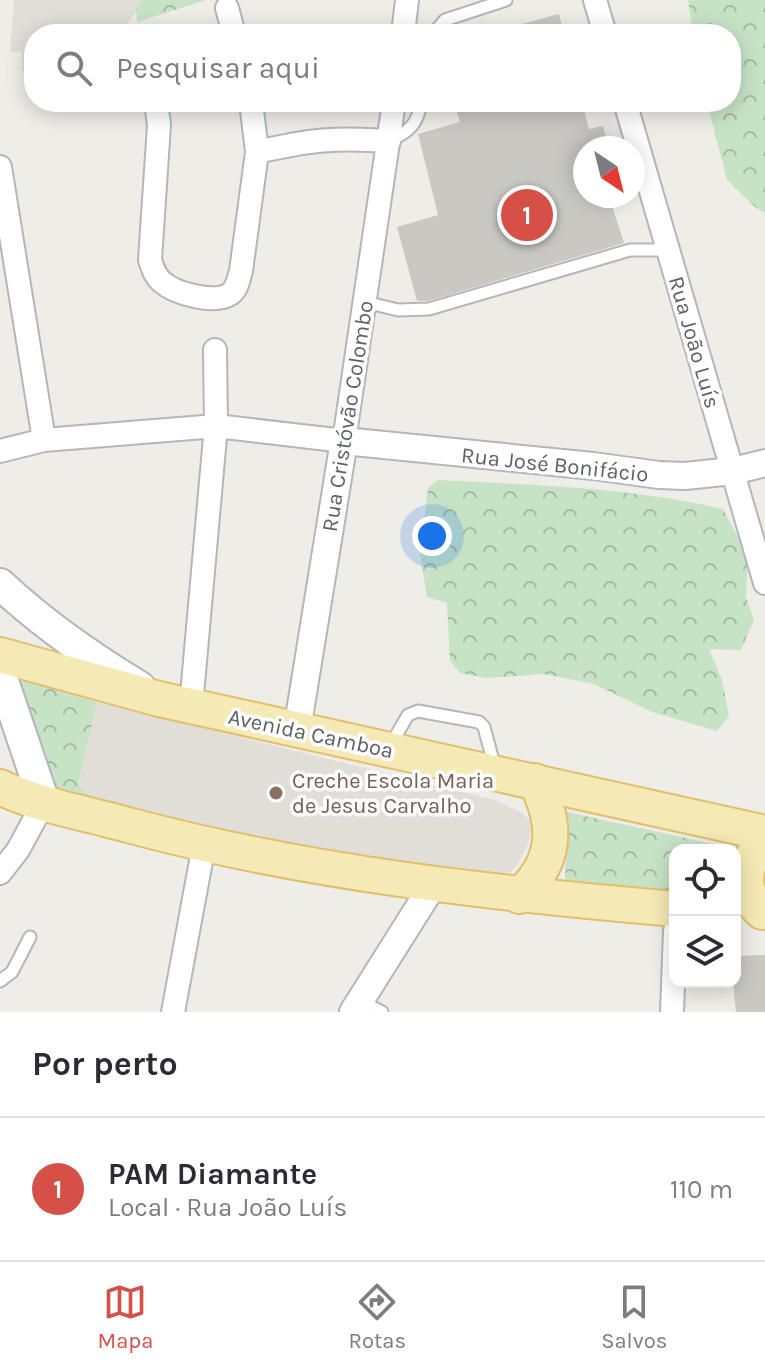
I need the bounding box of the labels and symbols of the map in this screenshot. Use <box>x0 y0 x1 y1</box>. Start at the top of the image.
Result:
north arrow <box>573 136 645 208</box>
pin: 1 <box>501 185 553 245</box>
street label: Rua João Luís <box>663 273 725 411</box>
street label: Rua Cristóvão Colombo <box>317 299 379 534</box>
street label: Rua José Bonifácio <box>460 442 650 488</box>
your location <box>412 516 452 556</box>
street label: Avenida Camboa <box>226 704 396 764</box>
place label: Creche Escola Maria de Jesus Carvalho <box>292 768 494 819</box>
marker: Creche Escola Maria de Jesus Carvalho <box>267 784 285 802</box>

